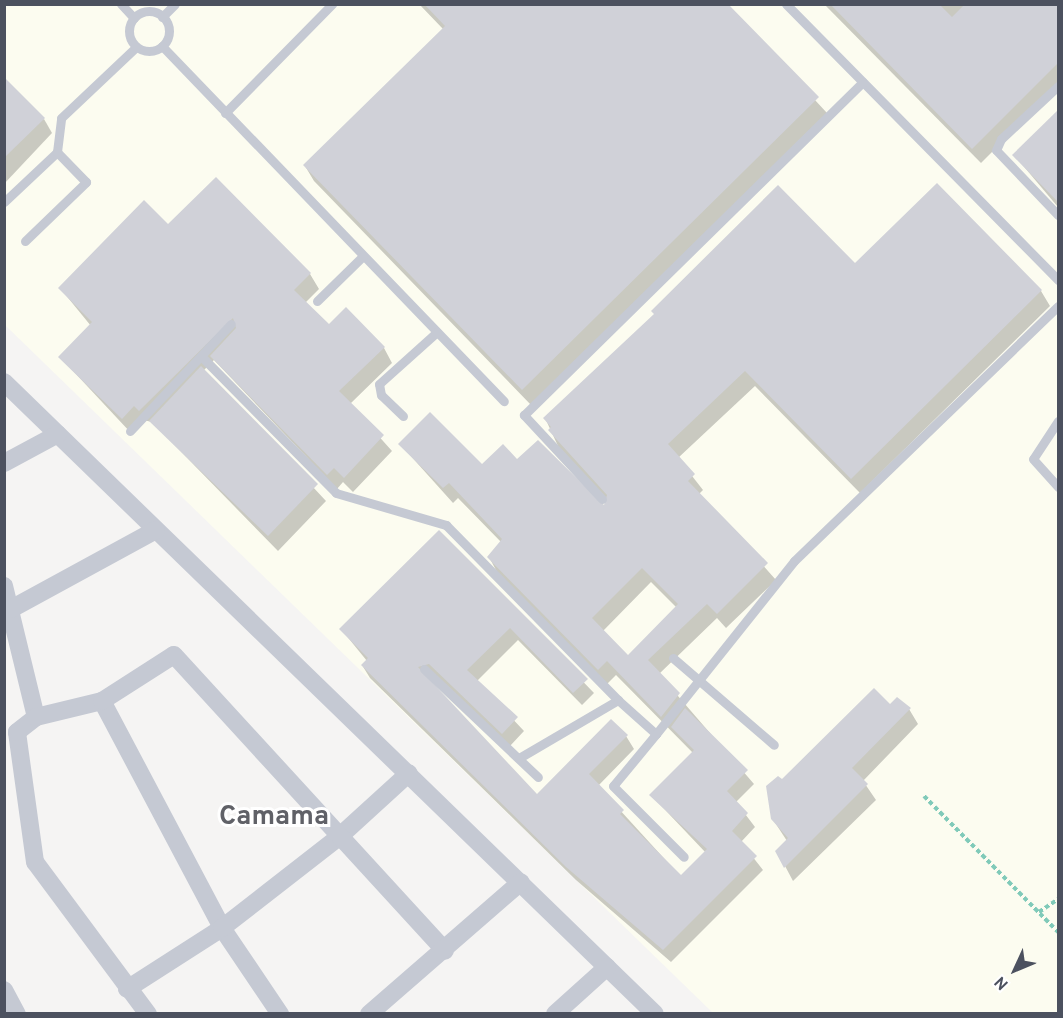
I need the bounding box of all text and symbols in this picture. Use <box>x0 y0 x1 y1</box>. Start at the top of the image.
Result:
district label: Camama <box>219 802 329 834</box>
north arrow <box>985 940 1045 1000</box>
text: N <box>991 971 1013 994</box>

